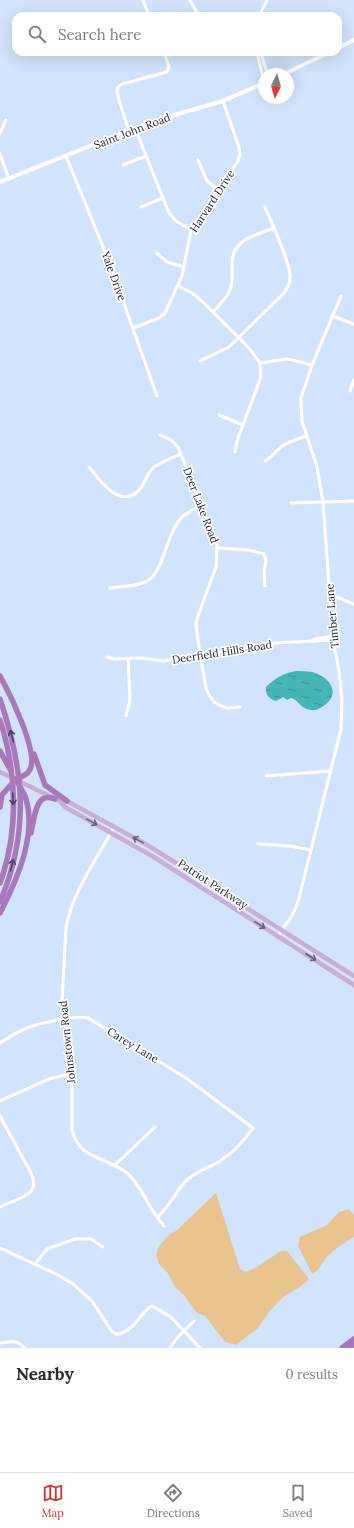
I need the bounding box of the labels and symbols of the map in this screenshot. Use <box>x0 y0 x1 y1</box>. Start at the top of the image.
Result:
north arrow <box>258 68 294 104</box>
street label: Saint John Road <box>92 110 173 152</box>
street label: Harvard Drive <box>187 167 237 235</box>
street label: Yale Drive <box>98 248 129 303</box>
street label: Deer Lake Road <box>180 465 222 545</box>
street label: Timber Lane <box>322 583 342 649</box>
street label: Deerfield Hills Road <box>171 637 273 667</box>
one-way arrow <box>8 730 15 743</box>
one-way arrow <box>9 792 17 805</box>
one-way arrow <box>86 819 98 826</box>
one-way arrow <box>132 836 144 843</box>
street label: Patriot Parkway <box>175 856 251 912</box>
one-way arrow <box>9 859 17 872</box>
one-way arrow <box>254 921 266 929</box>
one-way arrow <box>305 953 316 961</box>
street label: Johnstown Road <box>56 999 78 1085</box>
street label: Carey Lane <box>105 1024 161 1066</box>

